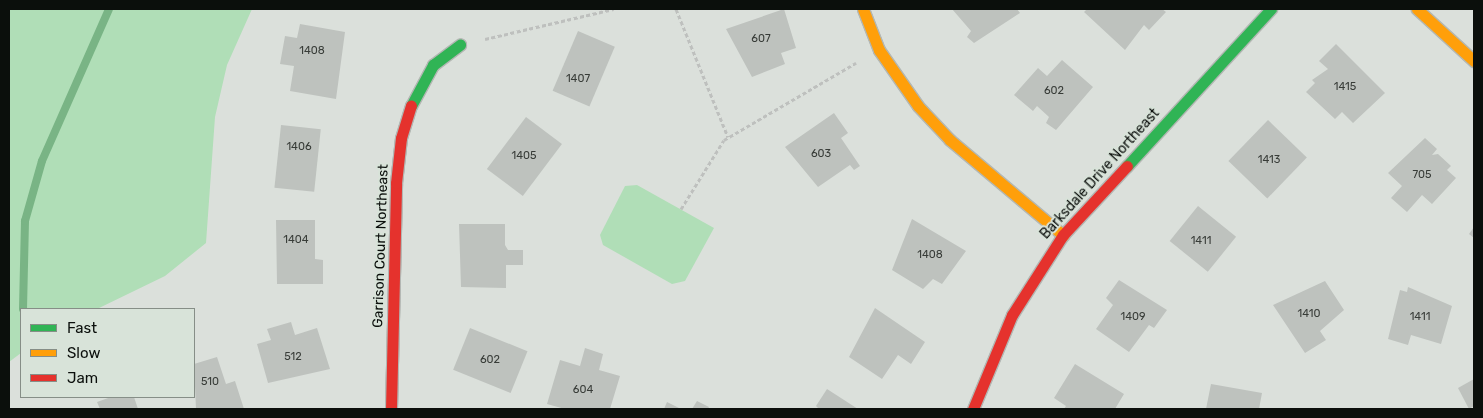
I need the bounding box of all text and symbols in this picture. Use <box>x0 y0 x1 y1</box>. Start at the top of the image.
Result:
house number: 607 <box>751 32 771 46</box>
house number: 1408 <box>299 44 325 58</box>
house number: 1407 <box>566 72 590 86</box>
house number: 1415 <box>1334 80 1356 94</box>
house number: 602 <box>1044 84 1064 98</box>
street label: Barksdale Drive Northeast <box>1037 105 1163 243</box>
house number: 1406 <box>286 140 312 154</box>
house number: 603 <box>811 147 831 161</box>
house number: 1405 <box>511 149 537 163</box>
house number: 1413 <box>1258 153 1280 167</box>
street label: Garrison Court Northeast <box>370 164 392 328</box>
house number: 705 <box>1412 168 1432 182</box>
house number: 1404 <box>283 233 309 247</box>
house number: 1411 <box>1191 234 1211 248</box>
house number: 1408 <box>917 248 943 262</box>
house number: 1410 <box>1297 307 1321 321</box>
legend <box>20 308 195 398</box>
house number: 1409 <box>1120 310 1146 324</box>
house number: 1411 <box>1410 310 1430 324</box>
text: Fast <box>67 319 97 337</box>
text: Slow <box>67 344 100 362</box>
house number: 512 <box>284 350 302 364</box>
house number: 602 <box>480 353 500 367</box>
text: Jam <box>67 369 98 387</box>
house number: 510 <box>201 375 219 389</box>
house number: 604 <box>573 383 593 397</box>

